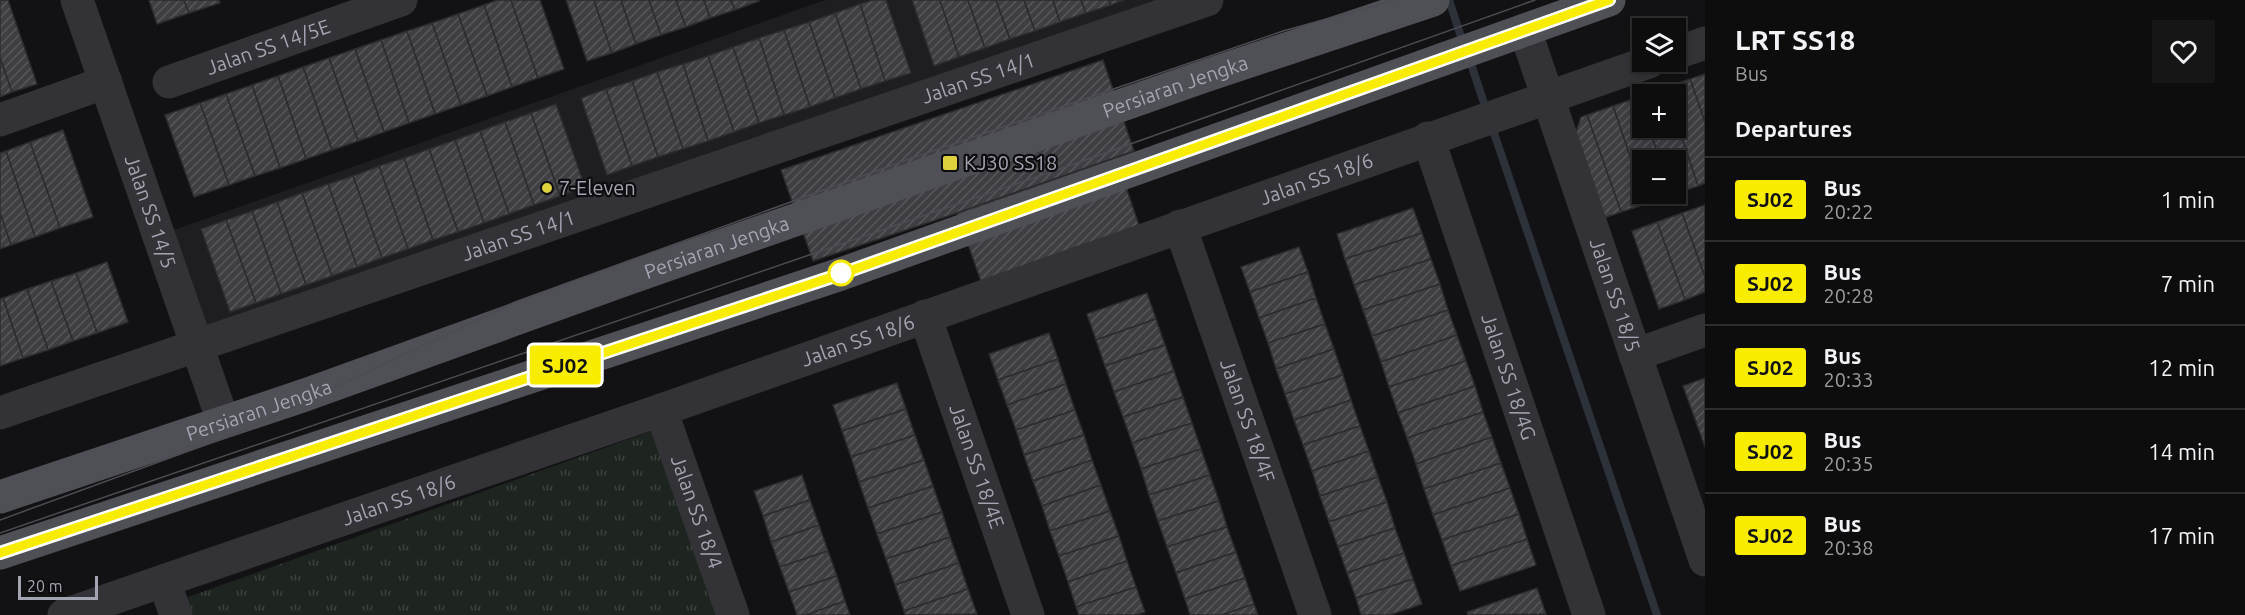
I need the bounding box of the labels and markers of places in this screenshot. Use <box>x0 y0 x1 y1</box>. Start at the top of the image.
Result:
place label: KJ30 SS18 <box>964 151 1057 174</box>
marker: KJ30 SS18 <box>941 154 959 172</box>
place label: 7-Eleven <box>559 176 636 199</box>
marker: 7-Eleven <box>540 181 554 195</box>
unlabelled marker <box>828 260 854 286</box>

